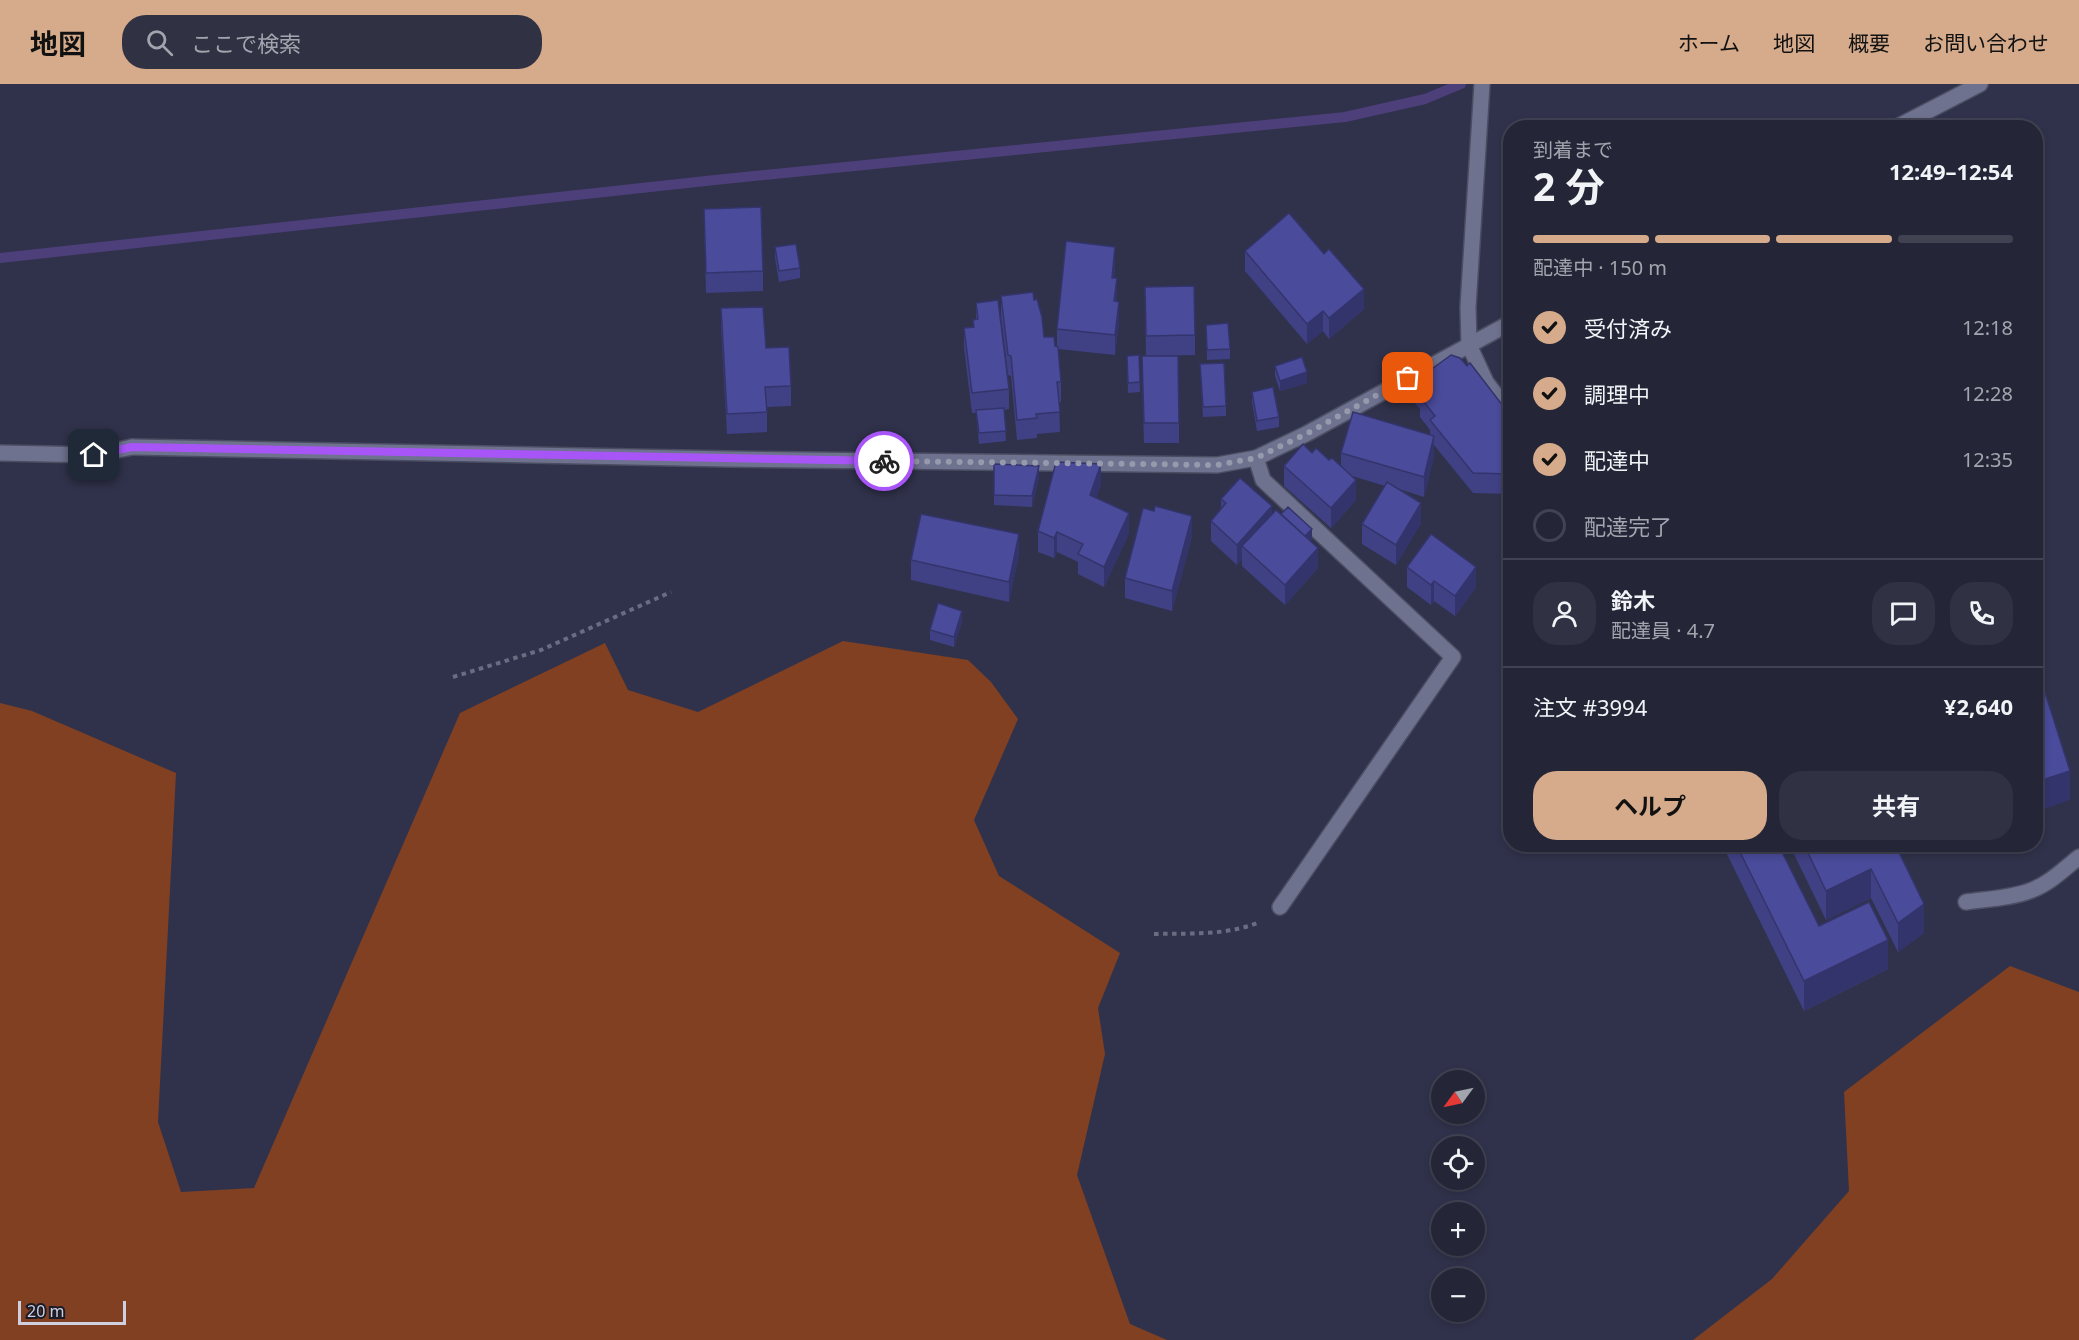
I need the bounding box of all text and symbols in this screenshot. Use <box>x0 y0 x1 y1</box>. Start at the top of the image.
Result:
search box <box>122 15 542 69</box>
text: 地図 <box>30 24 86 62</box>
icon: search <box>143 26 176 59</box>
text: ここで検索 <box>191 28 301 58</box>
text: ホーム <box>1678 29 1740 57</box>
text: 地図 <box>1773 29 1815 57</box>
text: 概要 <box>1848 29 1890 57</box>
text: お問い合わせ <box>1923 29 2049 57</box>
text: 到着まで <box>1533 136 1613 163</box>
text: 12:49–12:54 <box>1889 156 2013 186</box>
text: 2 分 <box>1533 159 1604 212</box>
text: 配達中 · 150 m <box>1533 254 1667 281</box>
icon: check <box>1533 311 1566 344</box>
text: 受付済み <box>1584 313 1672 343</box>
text: 12:18 <box>1962 314 2013 341</box>
pin <box>1382 352 1433 403</box>
icon: bag <box>1391 361 1424 394</box>
icon: check <box>1533 377 1566 410</box>
text: 調理中 <box>1584 379 1650 409</box>
text: 12:28 <box>1962 380 2013 407</box>
pin <box>68 429 119 480</box>
courier <box>854 431 914 491</box>
icon: home <box>77 438 110 471</box>
icon: check <box>1533 443 1566 476</box>
icon: bike <box>868 445 901 478</box>
text: 配達中 <box>1584 445 1650 475</box>
text: 12:35 <box>1962 446 2013 473</box>
text: 配達完了 <box>1584 511 1672 541</box>
button: person <box>1533 582 1596 645</box>
button: chat <box>1872 582 1935 645</box>
button: phone <box>1950 582 2013 645</box>
text: 鈴木 <box>1611 585 1655 615</box>
text: 配達員 · 4.7 <box>1611 617 1715 644</box>
text: ¥2,640 <box>1944 691 2013 721</box>
text: 注文 #3994 <box>1533 692 1647 722</box>
button: ヘルプ <box>1533 771 1767 840</box>
button: 共有 <box>1779 771 2013 840</box>
north arrow <box>1431 1070 1485 1124</box>
map controls <box>1431 1070 1485 1322</box>
button: locate <box>1431 1136 1485 1190</box>
button: + <box>1431 1202 1485 1256</box>
button: − <box>1431 1268 1485 1322</box>
scale bar <box>18 1298 126 1326</box>
text: 20 m <box>27 1300 64 1322</box>

